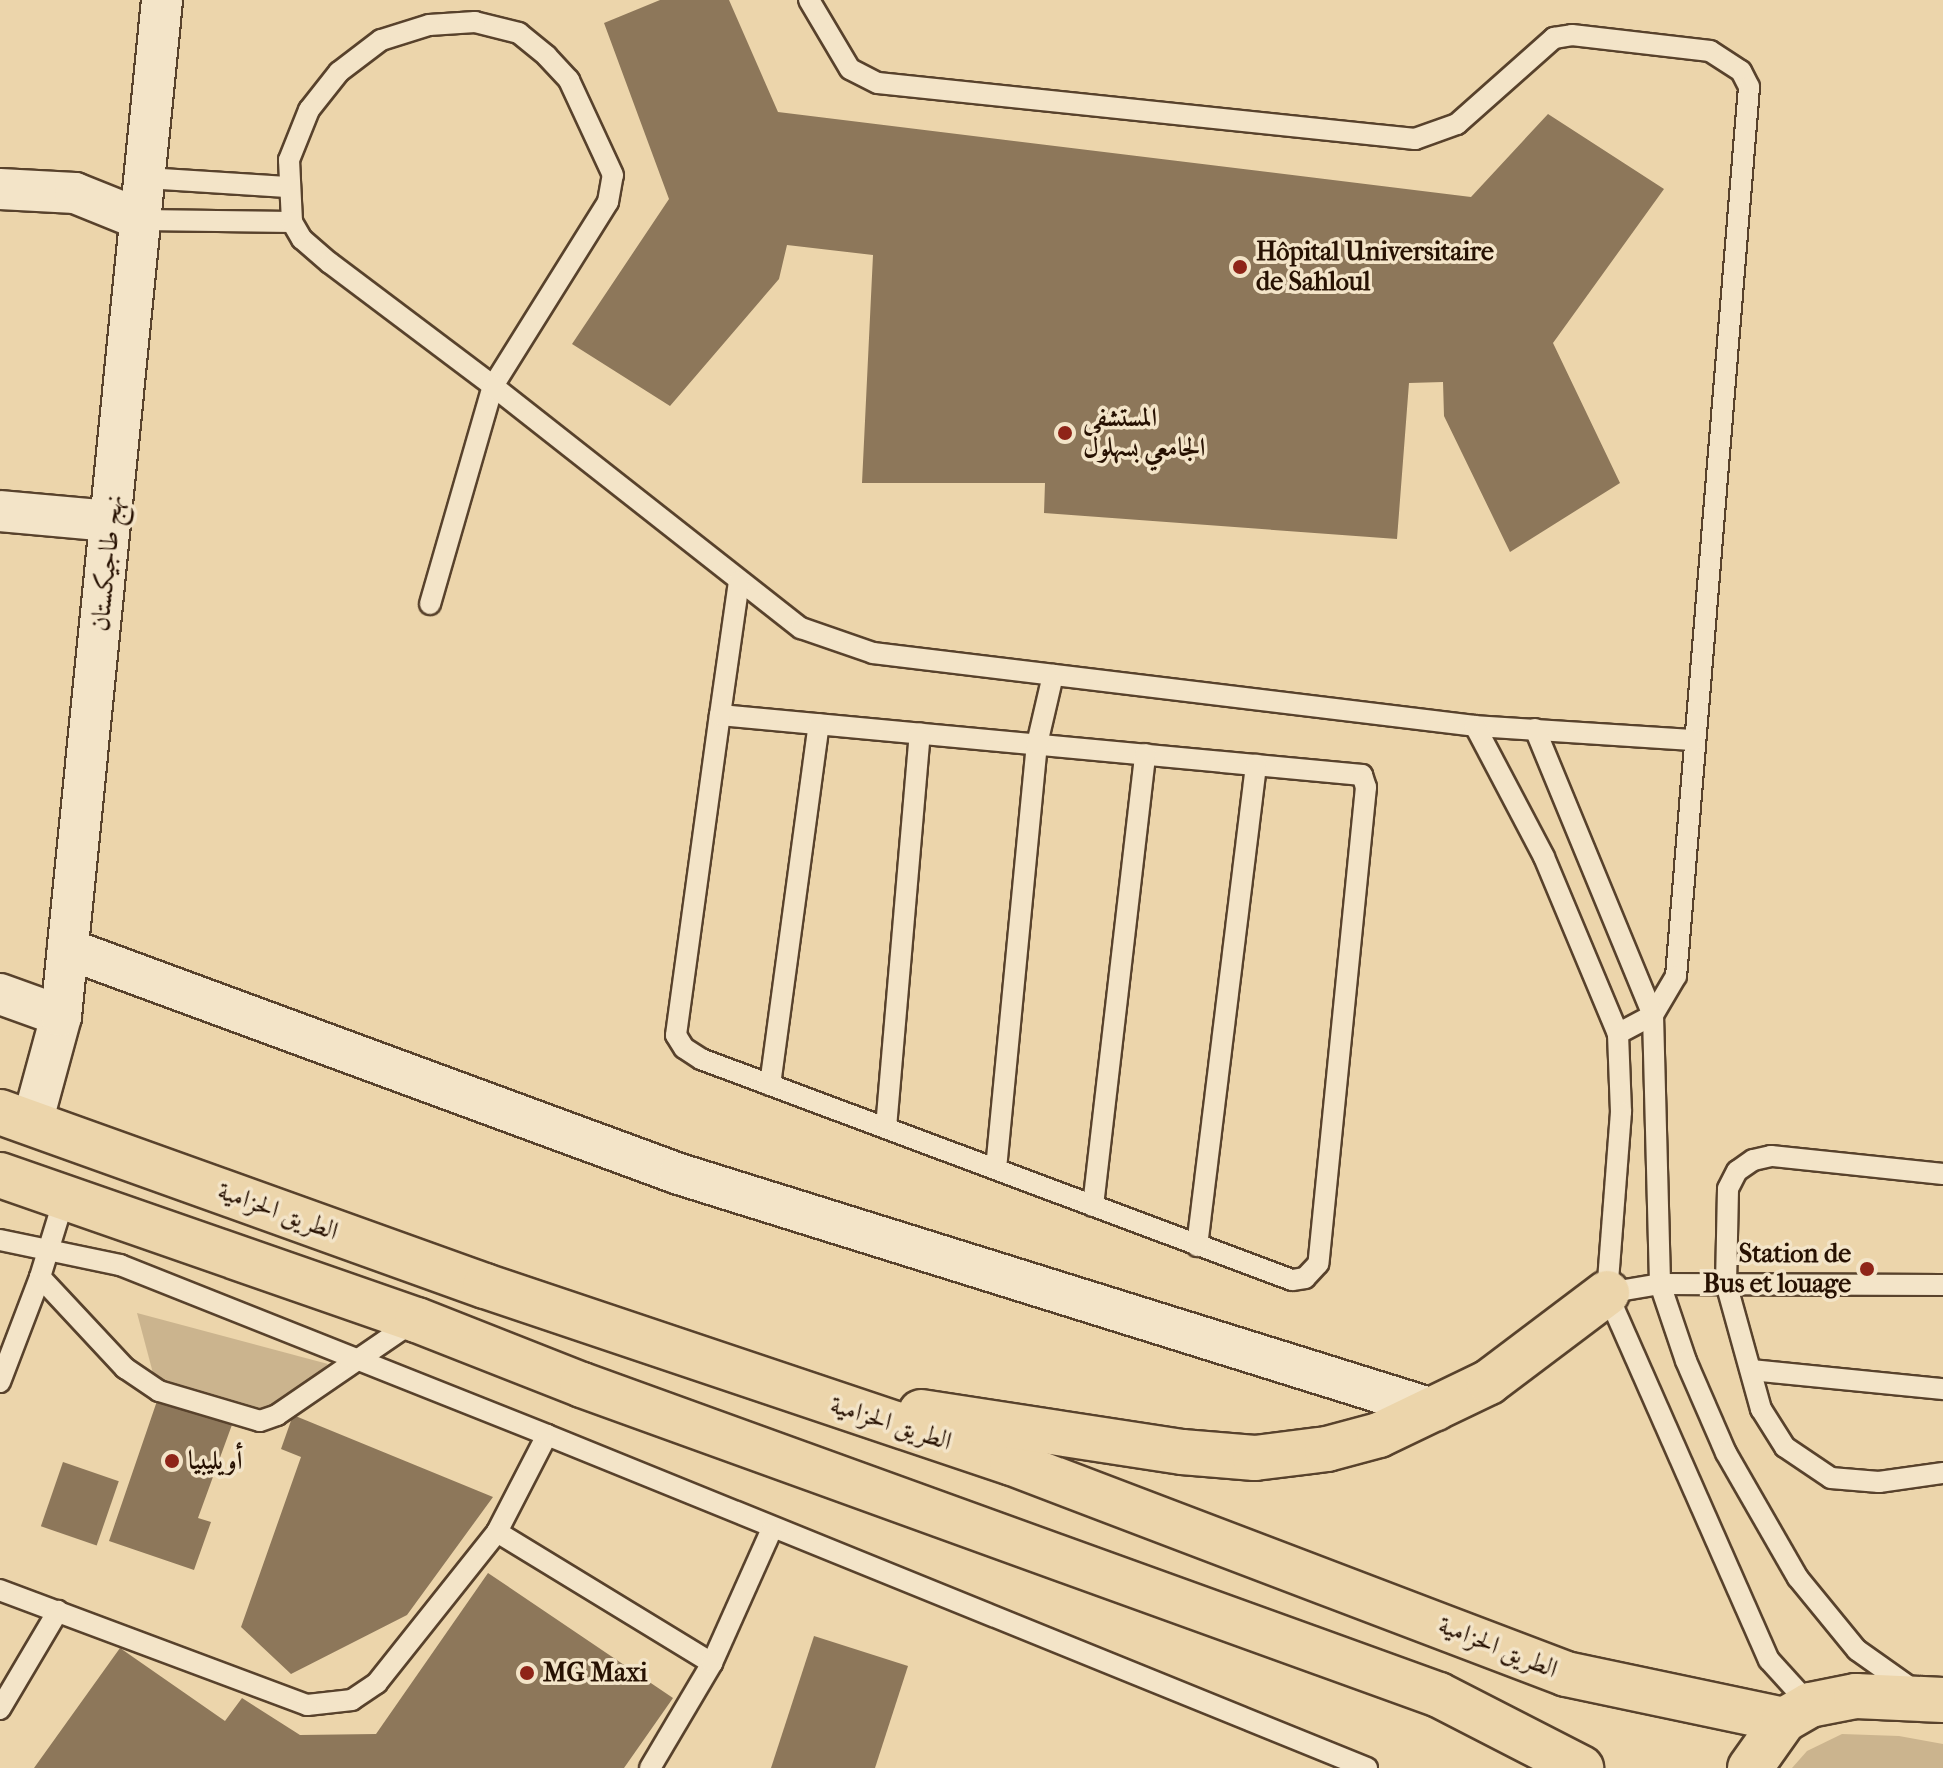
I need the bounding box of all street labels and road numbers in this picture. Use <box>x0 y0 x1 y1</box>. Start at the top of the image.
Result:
street label: نهج طاجيكستان <box>84 493 130 633</box>
street label: الطريق الحزامية <box>214 1175 342 1247</box>
street label: الطريق الحزامية <box>826 1389 956 1457</box>
street label: الطريق الحزامية <box>1434 1609 1562 1685</box>

